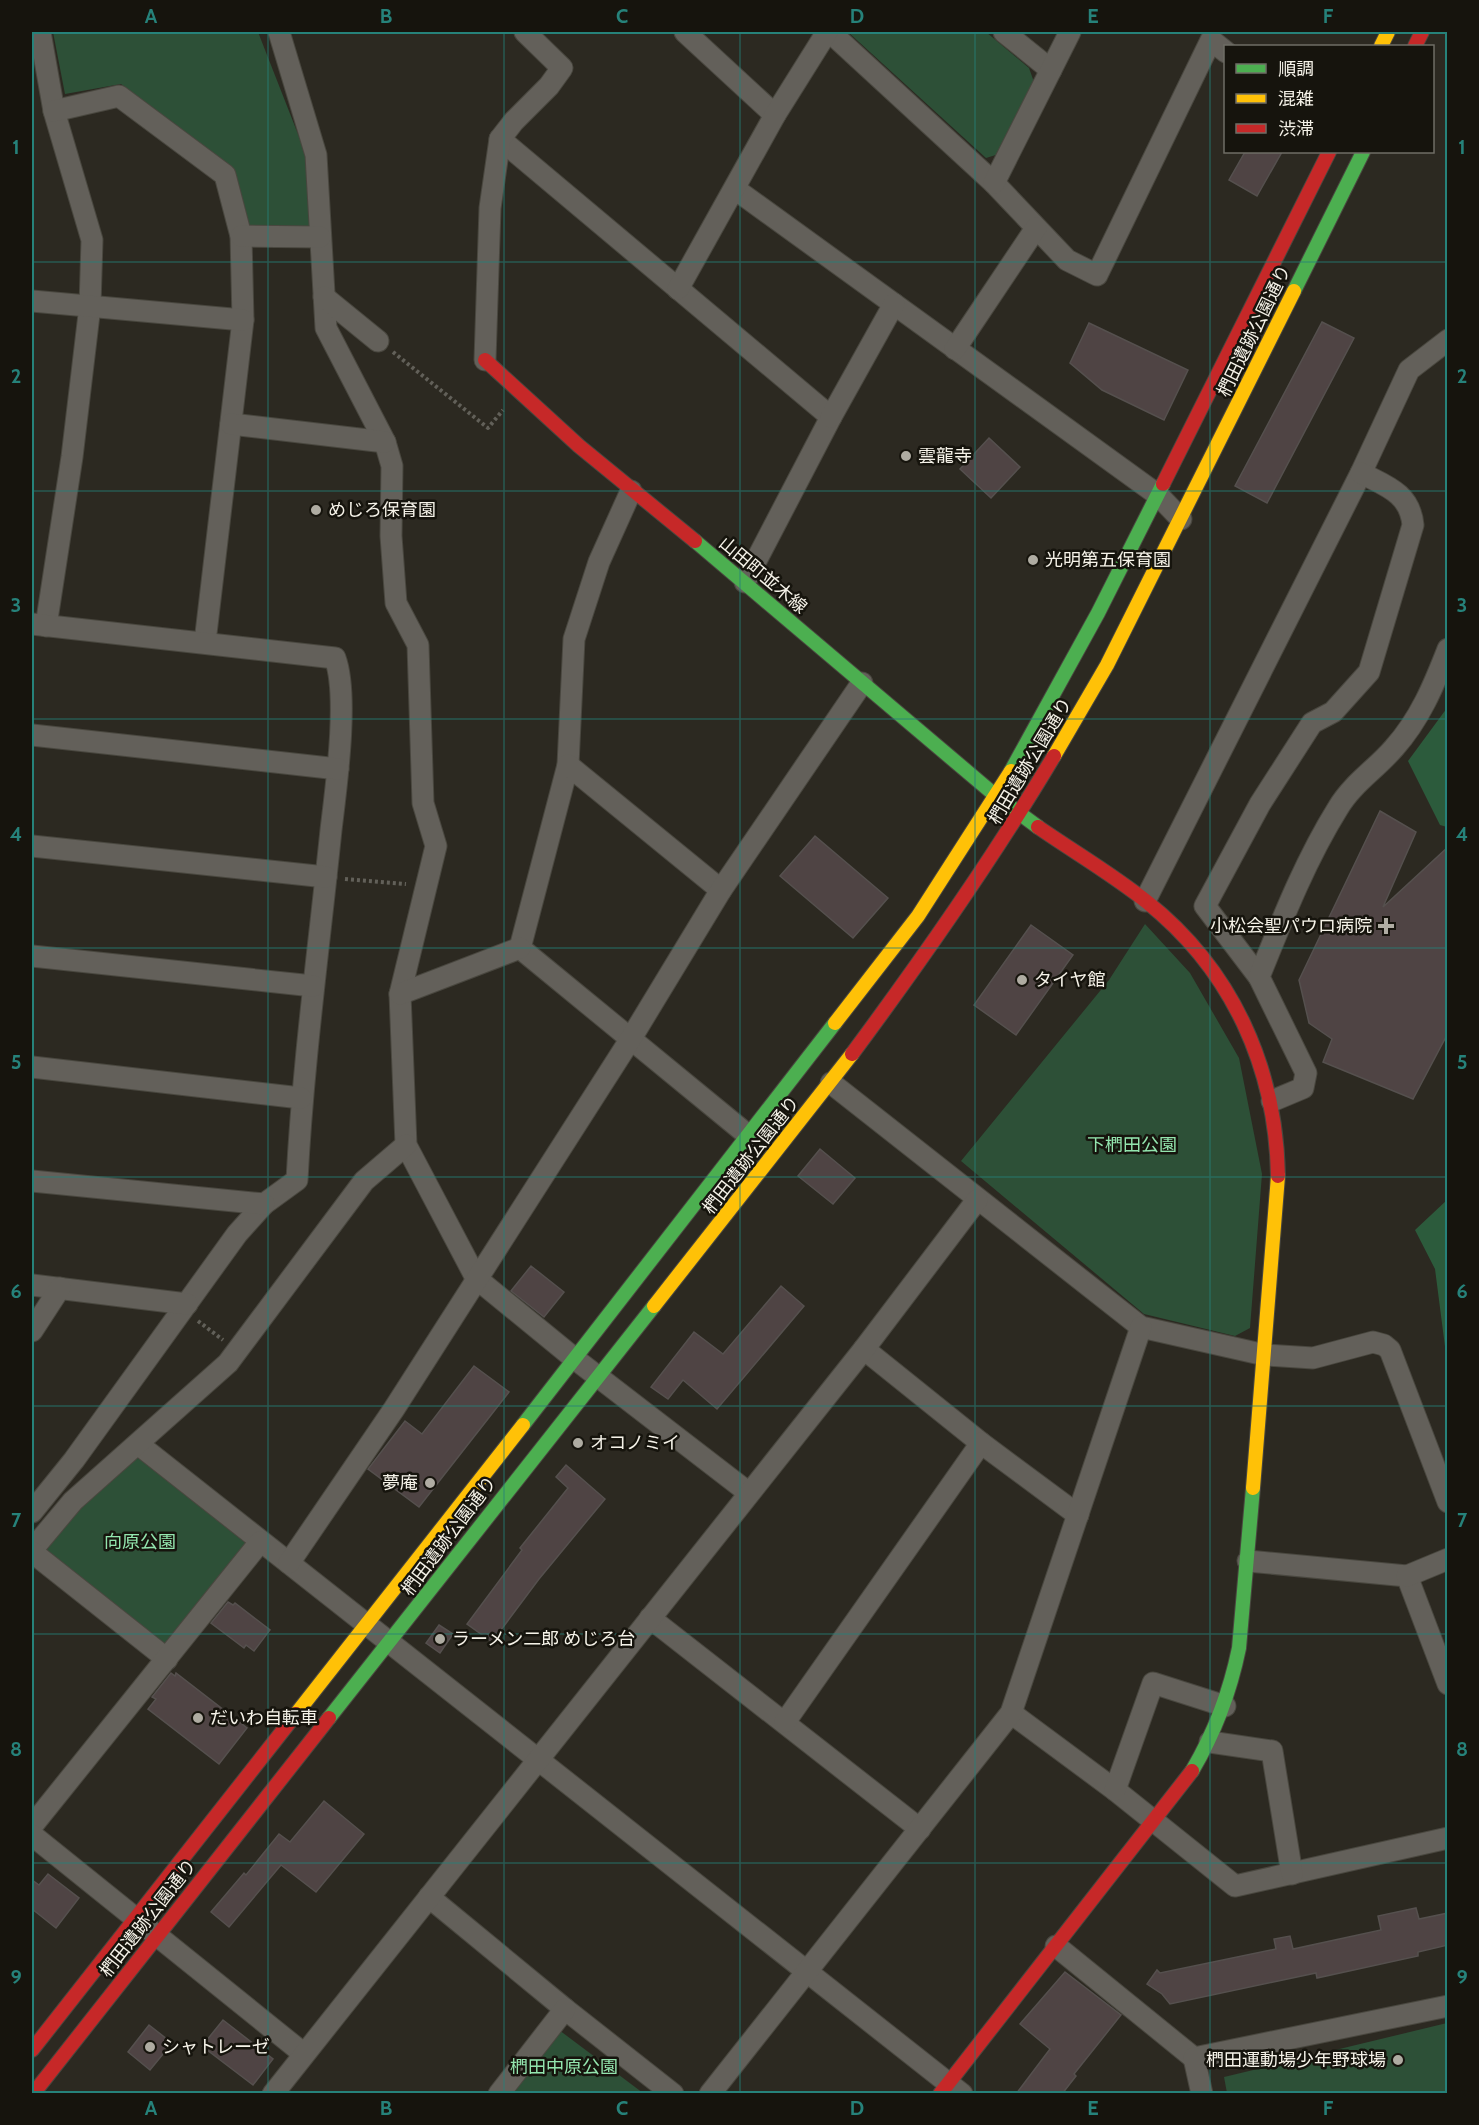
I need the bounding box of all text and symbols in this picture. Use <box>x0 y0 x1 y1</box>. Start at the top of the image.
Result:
text: A <box>145 4 158 28</box>
text: B <box>380 4 392 28</box>
text: C <box>616 4 628 28</box>
text: D <box>850 4 864 28</box>
text: E <box>1087 4 1099 28</box>
text: F <box>1323 4 1334 28</box>
legend <box>1224 45 1434 153</box>
text: 順調 <box>1278 58 1314 80</box>
text: 混雑 <box>1278 88 1314 110</box>
text: 渋滞 <box>1278 118 1314 140</box>
text: 1 <box>12 135 20 159</box>
text: 1 <box>1458 135 1466 159</box>
street label: 椚田遺跡公園通り <box>1213 261 1295 401</box>
text: 2 <box>11 364 21 388</box>
text: 2 <box>1457 364 1467 388</box>
place label: 雲龍寺 <box>918 445 972 467</box>
marker: 雲龍寺 <box>899 449 913 463</box>
place label: めじろ保育園 <box>328 499 436 521</box>
marker: めじろ保育園 <box>309 503 323 517</box>
street label: 山田町並木線 <box>715 532 811 618</box>
place label: 光明第五保育園 <box>1045 549 1171 571</box>
marker: 光明第五保育園 <box>1026 553 1040 567</box>
text: 3 <box>11 593 21 617</box>
text: 3 <box>1457 593 1467 617</box>
street label: 椚田遺跡公園通り <box>983 694 1077 828</box>
text: 4 <box>10 822 22 846</box>
text: 4 <box>1456 822 1468 846</box>
place label: 小松会聖パウロ病院 <box>1210 915 1372 937</box>
marker: 小松会聖パウロ病院 <box>1377 917 1395 935</box>
place label: タイヤ館 <box>1034 969 1105 991</box>
marker: タイヤ館 <box>1015 973 1029 987</box>
text: 5 <box>11 1050 21 1074</box>
text: 5 <box>1457 1050 1467 1074</box>
street label: 椚田遺跡公園通り <box>698 1091 804 1219</box>
park label: 下椚田公園 <box>1087 1134 1177 1156</box>
text: 6 <box>10 1279 22 1303</box>
text: 6 <box>1456 1279 1468 1303</box>
place label: オコノミイ <box>590 1432 680 1454</box>
marker: オコノミイ <box>571 1436 585 1450</box>
place label: 夢庵 <box>382 1472 418 1494</box>
street label: 椚田遺跡公園通り <box>397 1472 501 1600</box>
marker: 夢庵 <box>423 1476 437 1490</box>
text: 7 <box>11 1508 22 1532</box>
text: 7 <box>1457 1508 1468 1532</box>
park label: 向原公園 <box>104 1531 176 1553</box>
place label: ラーメン二郎 めじろ台 <box>452 1628 635 1650</box>
marker: ラーメン二郎 めじろ台 <box>433 1632 447 1646</box>
place label: だいわ自転車 <box>210 1707 318 1729</box>
marker: だいわ自転車 <box>191 1711 205 1725</box>
text: 8 <box>10 1737 22 1761</box>
text: 8 <box>1456 1737 1468 1761</box>
street label: 椚田遺跡公園通り <box>95 1854 201 1982</box>
text: 9 <box>10 1965 22 1989</box>
text: 9 <box>1456 1965 1468 1989</box>
place label: シャトレーゼ <box>162 2036 270 2058</box>
marker: シャトレーゼ <box>143 2040 157 2054</box>
place label: 椚田運動場少年野球場 <box>1206 2049 1386 2071</box>
marker: 椚田運動場少年野球場 <box>1391 2053 1405 2067</box>
park label: 椚田中原公園 <box>510 2056 618 2078</box>
text: A <box>145 2096 158 2120</box>
text: B <box>380 2096 392 2120</box>
text: C <box>616 2096 628 2120</box>
text: D <box>850 2096 864 2120</box>
text: E <box>1087 2096 1099 2120</box>
text: F <box>1323 2096 1334 2120</box>

